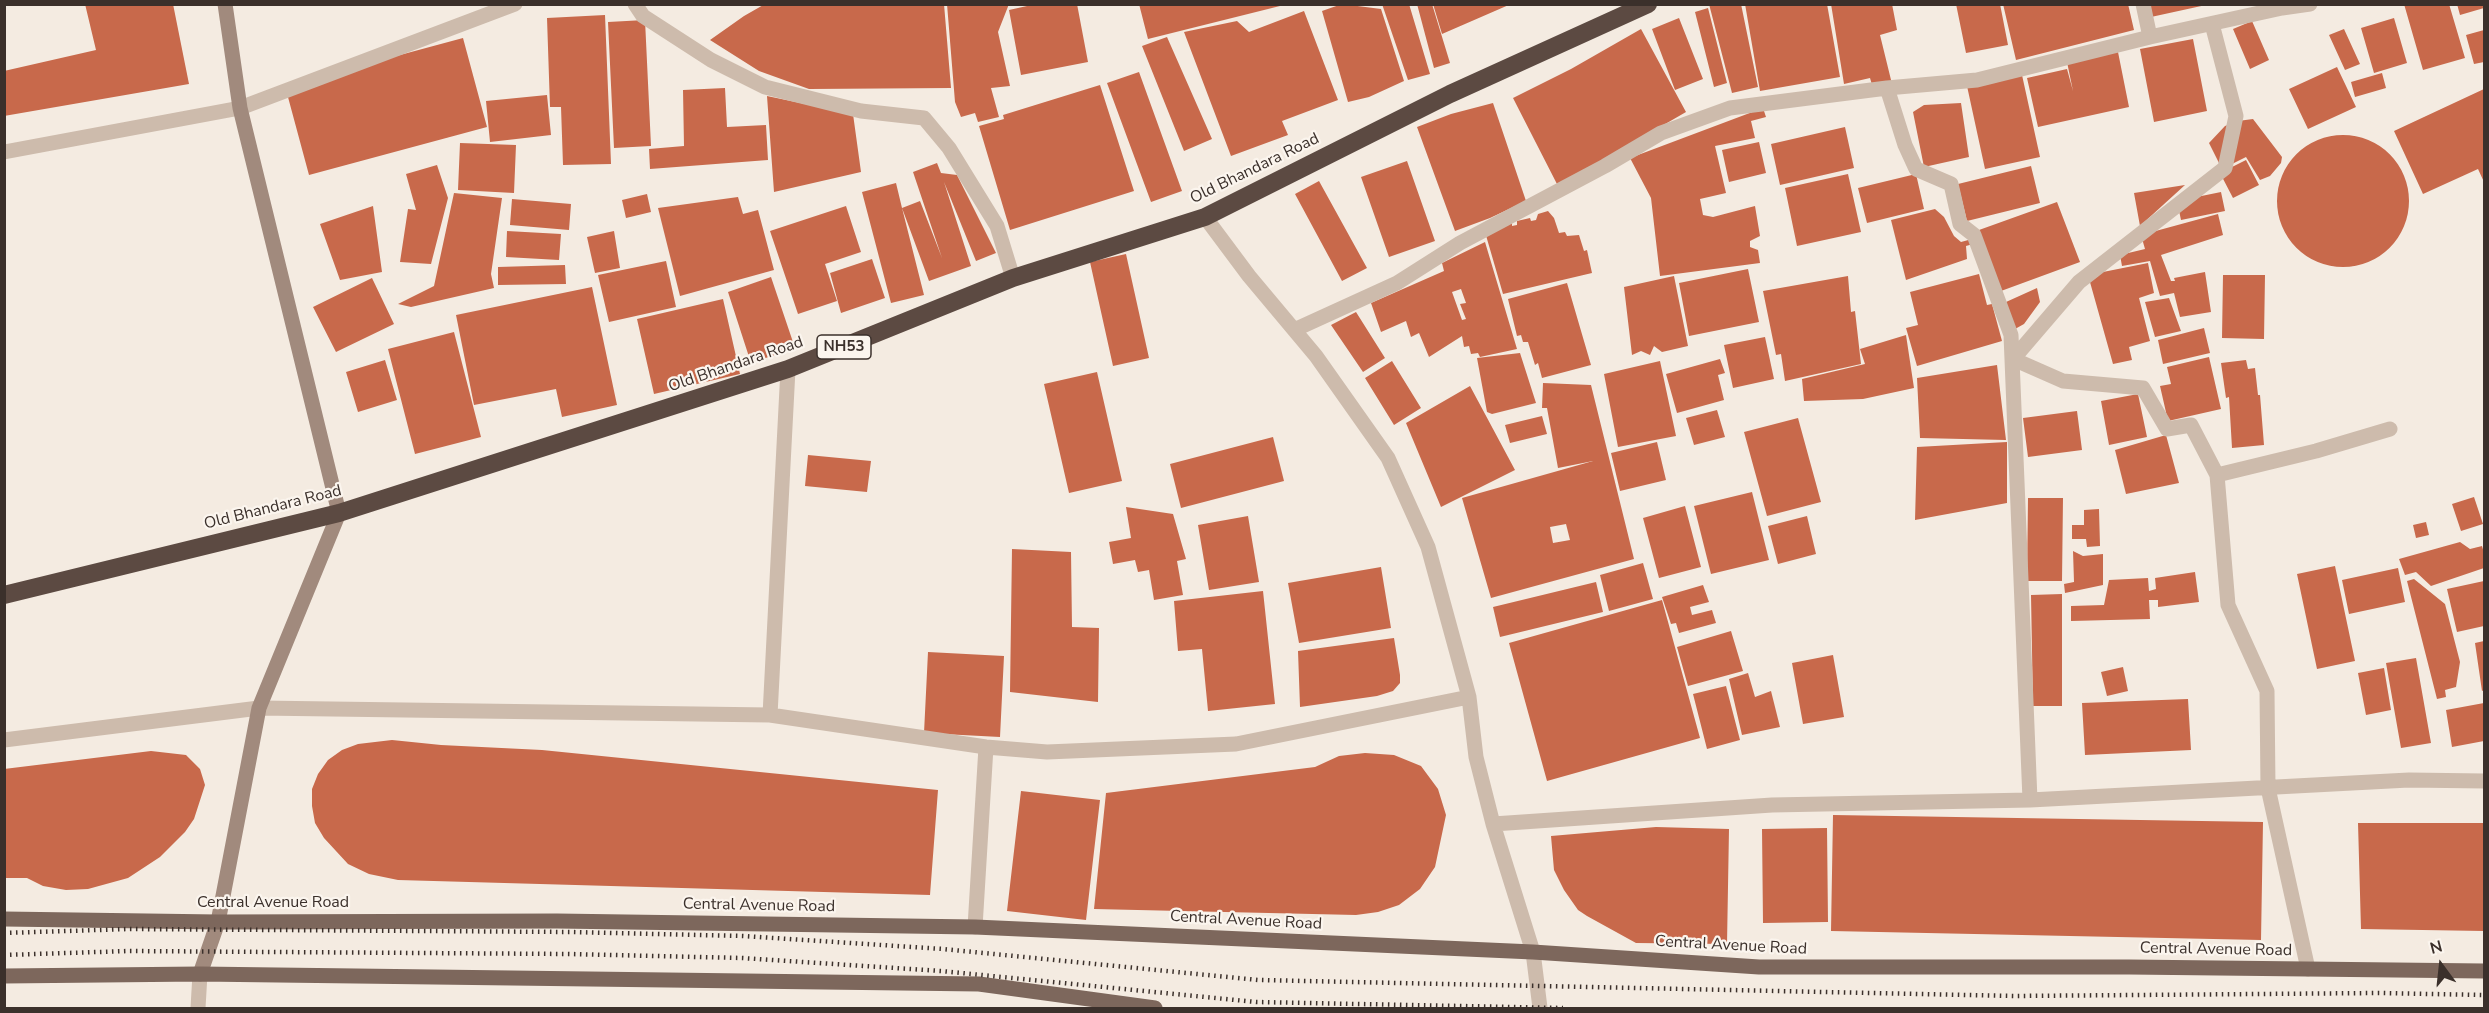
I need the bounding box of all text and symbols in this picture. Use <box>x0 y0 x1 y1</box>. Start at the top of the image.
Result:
street label: Old Bhandara Road <box>1187 129 1323 209</box>
street label: Old Bhandara Road <box>666 333 806 397</box>
road number: NH53 <box>817 335 871 359</box>
street label: Old Bhandara Road <box>202 482 344 534</box>
street label: Central Avenue Road <box>197 893 349 913</box>
street label: Central Avenue Road <box>683 895 835 917</box>
street label: Central Avenue Road <box>1170 907 1322 935</box>
street label: Central Avenue Road <box>1655 932 1807 960</box>
north arrow <box>2411 935 2471 995</box>
text: N <box>2428 935 2445 960</box>
street label: Central Avenue Road <box>2140 939 2292 961</box>

